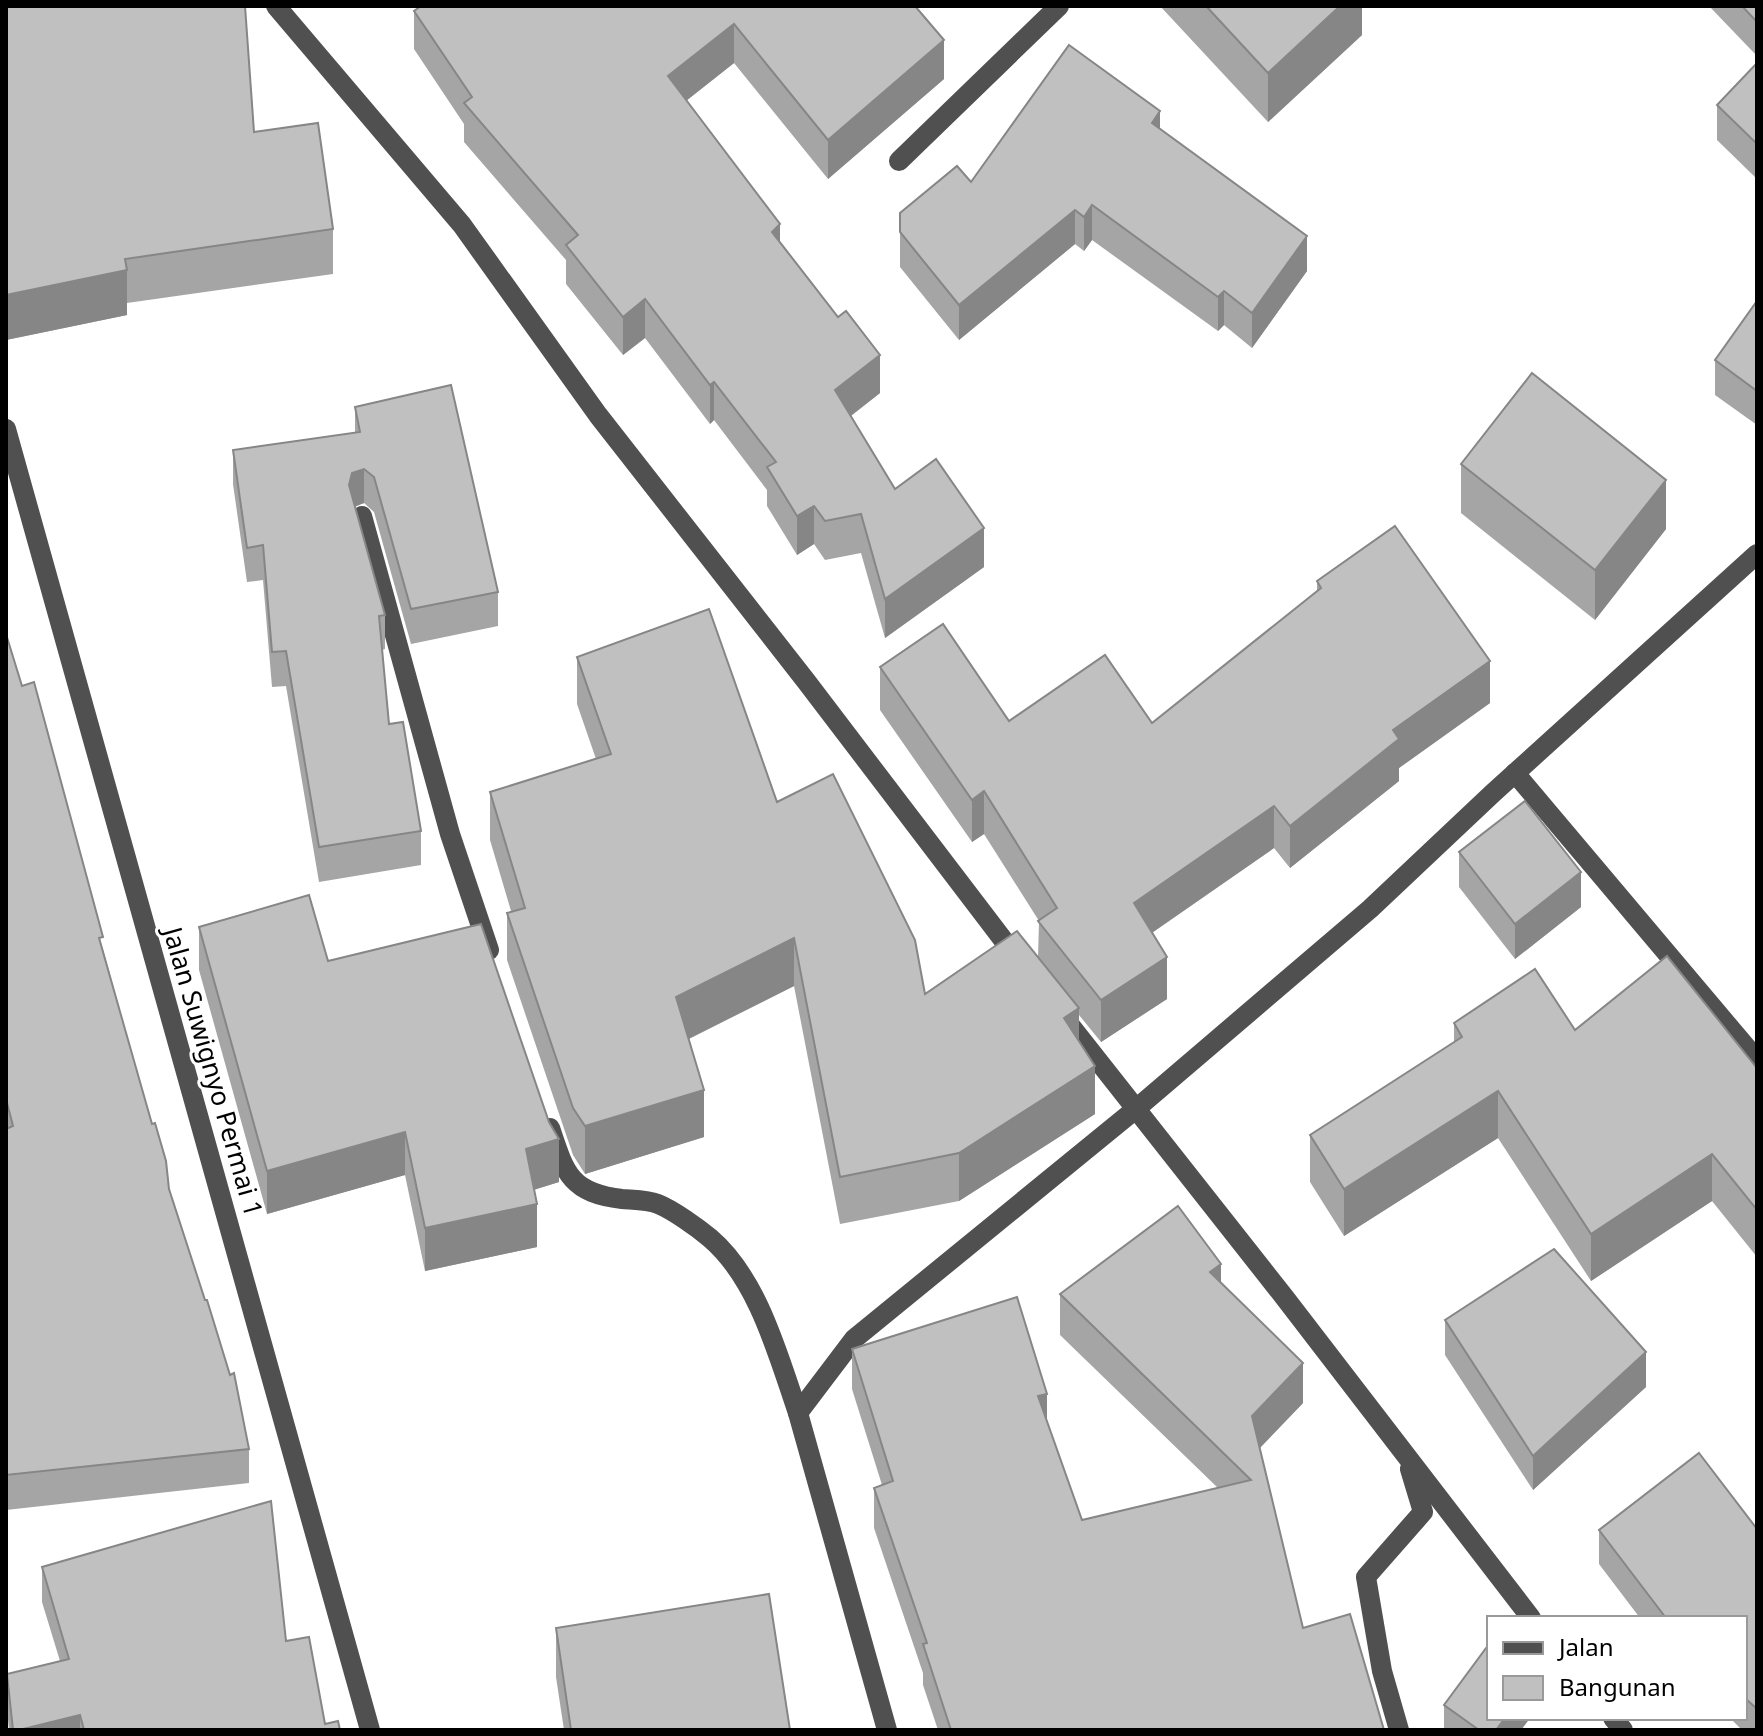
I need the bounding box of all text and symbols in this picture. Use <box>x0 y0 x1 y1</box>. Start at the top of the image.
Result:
street label: Jalan Suwignyo Permai 1 <box>155 920 273 1221</box>
legend <box>1487 1616 1747 1720</box>
text: Jalan <box>1557 1630 1614 1663</box>
text: Bangunan <box>1559 1670 1676 1703</box>

